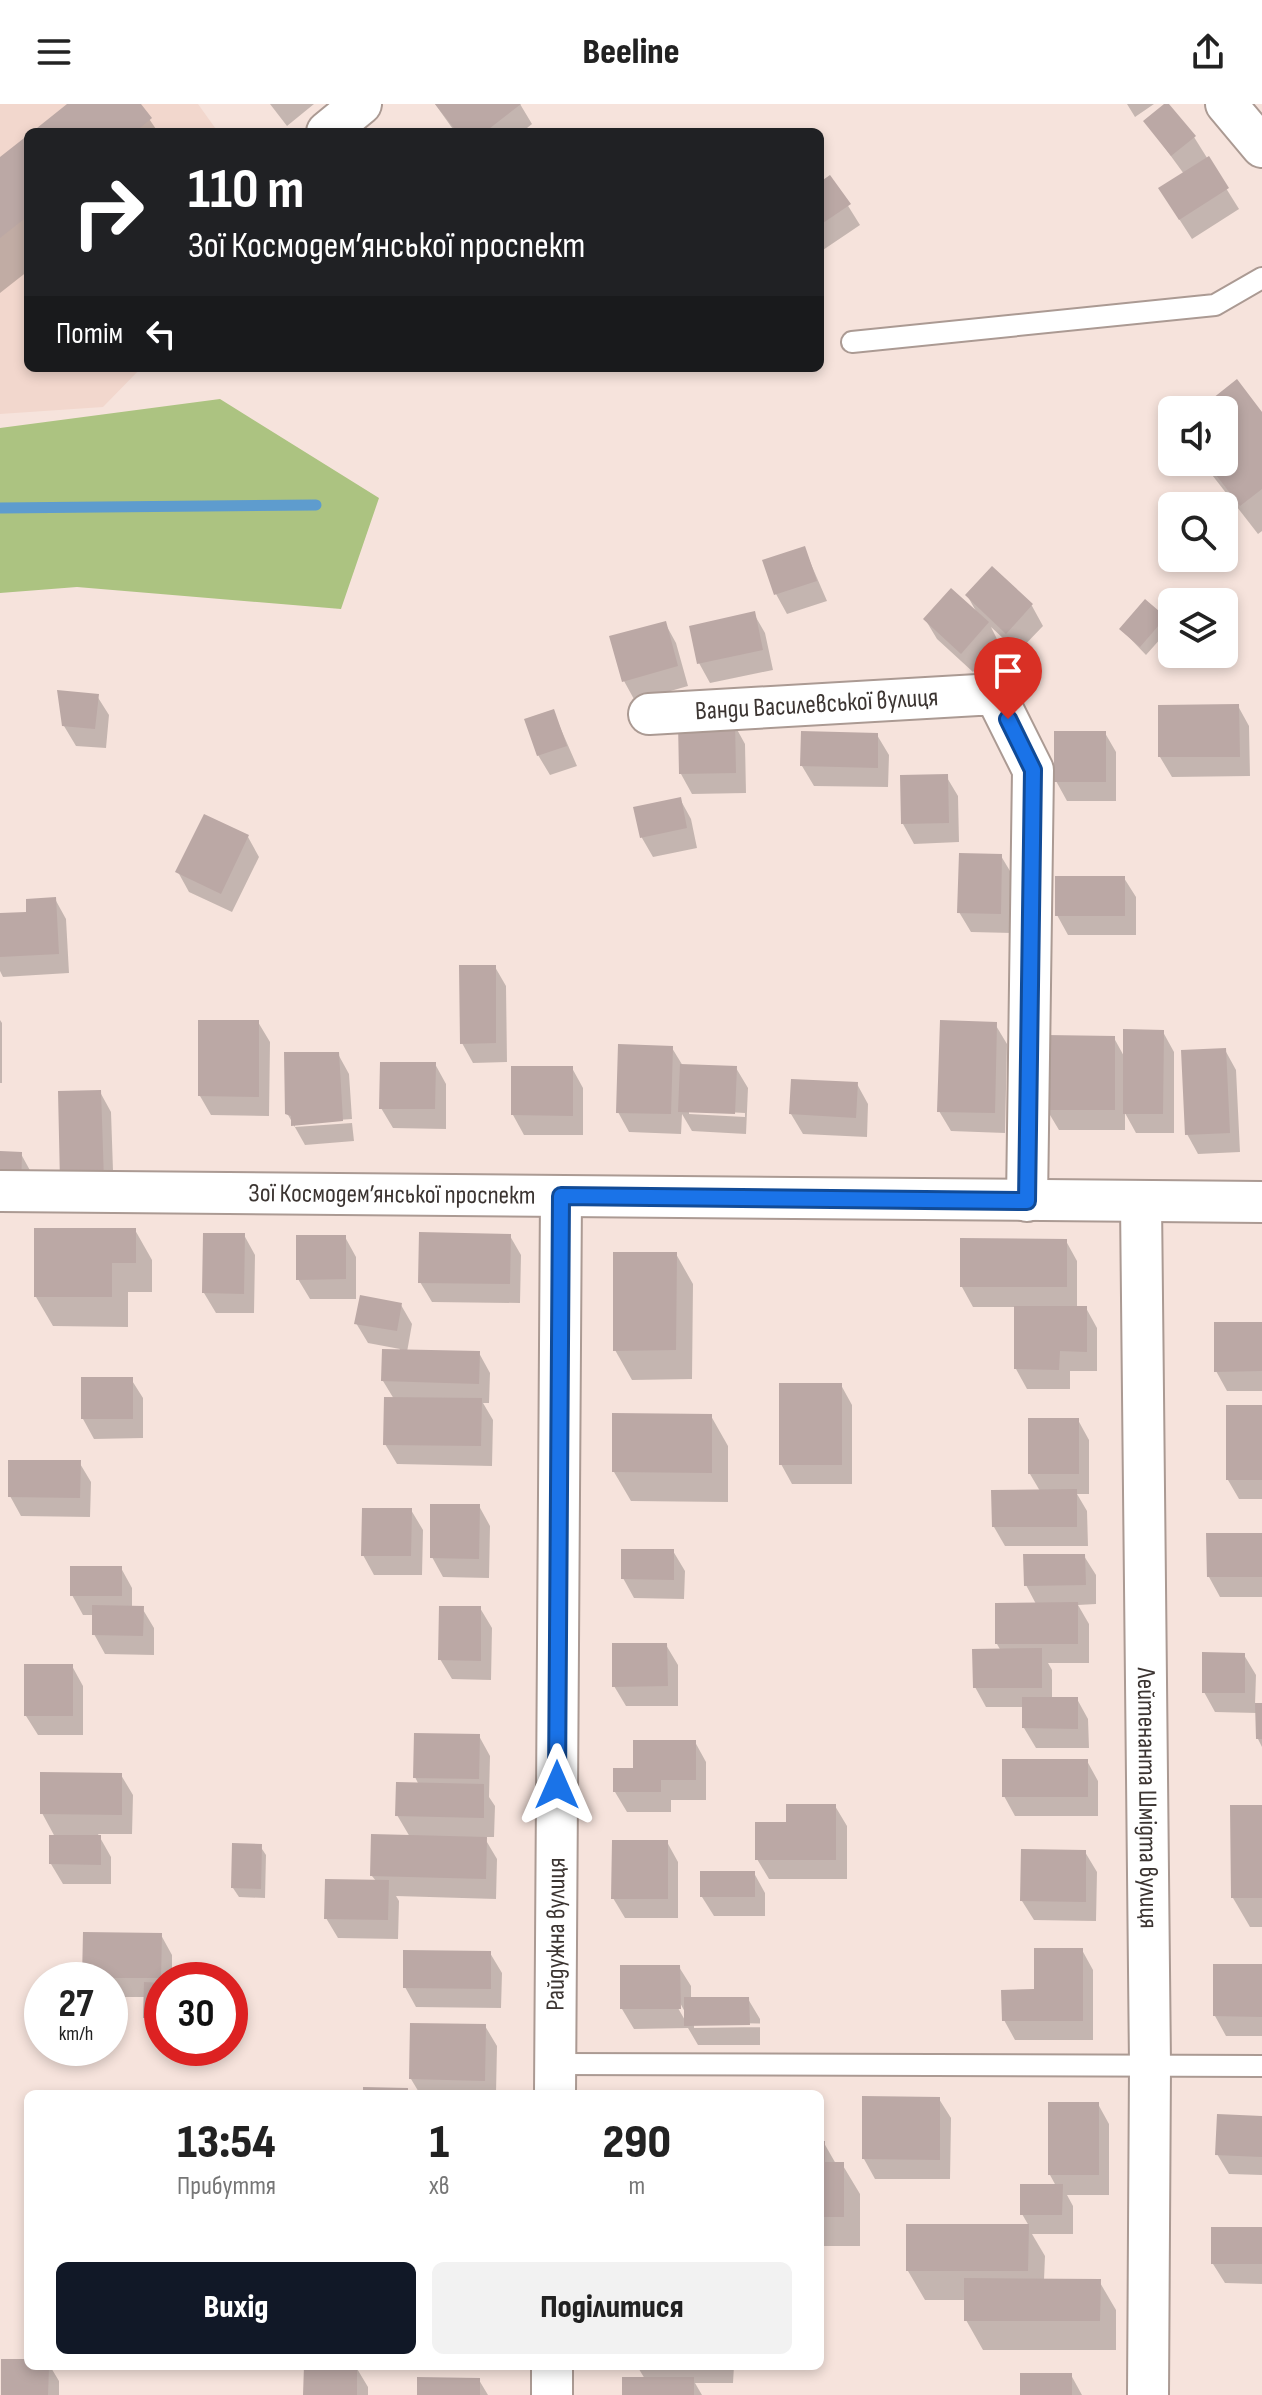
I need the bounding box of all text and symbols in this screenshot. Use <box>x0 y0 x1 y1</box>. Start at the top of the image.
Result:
icon: menu <box>32 30 76 74</box>
icon: share <box>1186 30 1230 74</box>
text: Beeline <box>583 31 679 74</box>
text: 110 m <box>188 157 304 224</box>
icon: right <box>56 160 160 264</box>
text: Зої Космодем’янської проспект <box>188 225 585 268</box>
icon: left <box>139 312 183 356</box>
text: Потім <box>56 316 123 352</box>
map controls <box>1158 396 1238 668</box>
button: sound <box>1158 396 1238 476</box>
button: search <box>1158 492 1238 572</box>
button: layers <box>1158 588 1238 668</box>
pin <box>974 637 1042 719</box>
icon: arrive <box>986 649 1030 693</box>
street label: Ванди Василевської вулиця <box>694 682 939 727</box>
street label: Зої Космодем’янської проспект <box>248 1178 536 1211</box>
street label: Лейтенанта Шмідта вулиця <box>1130 1666 1164 1929</box>
position arrow <box>515 1743 599 1827</box>
street label: Райдужна вулиця <box>540 1857 572 2011</box>
speed limit sign: 30 <box>144 1962 248 2066</box>
text: 27 <box>59 1980 93 2028</box>
text: km/h <box>59 2022 93 2046</box>
text: 13:54 <box>177 2114 276 2171</box>
text: 1 <box>429 2114 449 2171</box>
text: 290 <box>603 2114 671 2171</box>
text: Прибуття <box>177 2171 276 2202</box>
text: хв <box>429 2171 450 2202</box>
text: m <box>628 2171 645 2202</box>
button: Вихід <box>56 2262 416 2354</box>
button: Поділитися <box>432 2262 792 2354</box>

